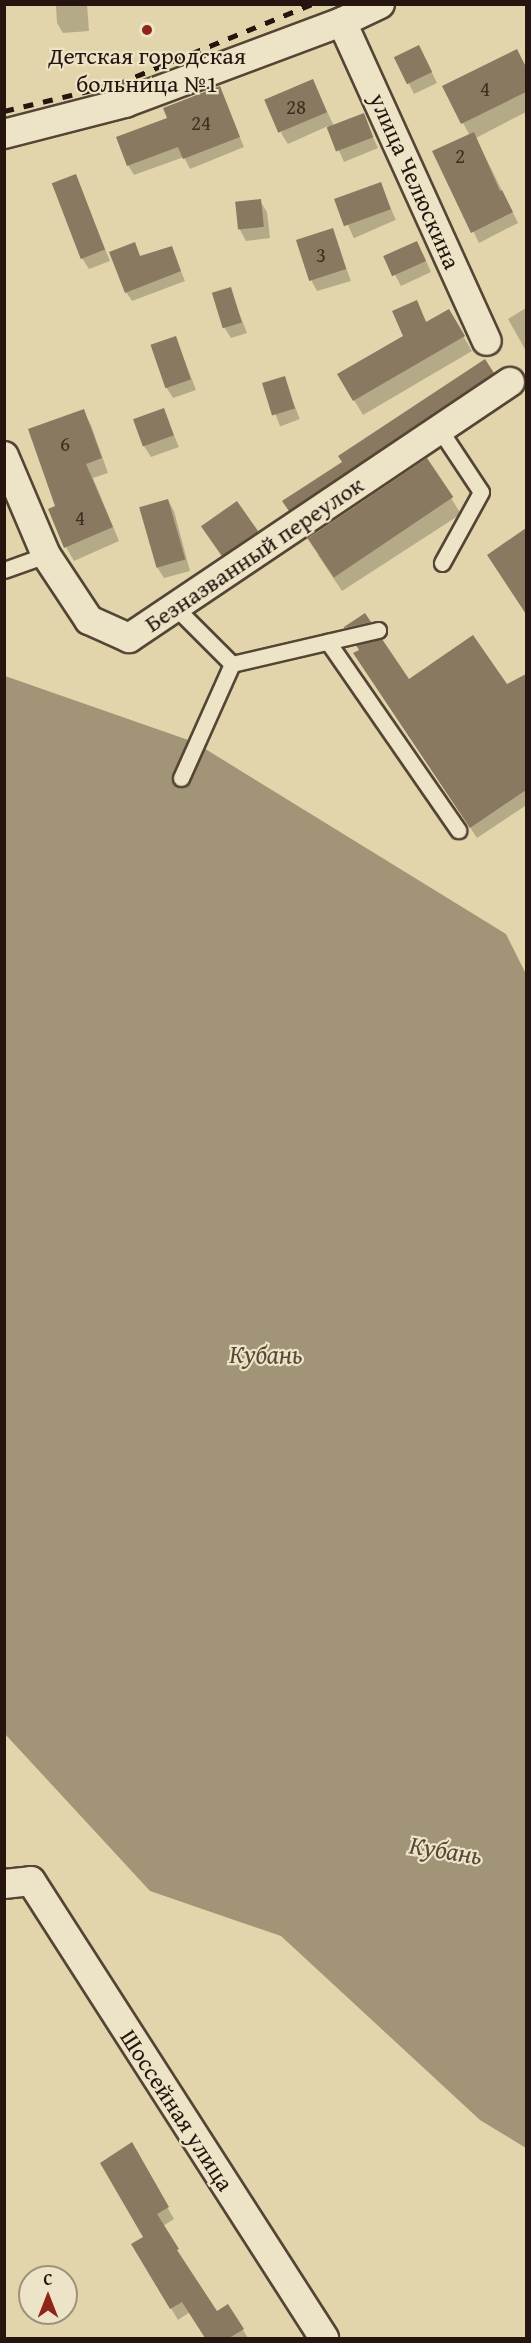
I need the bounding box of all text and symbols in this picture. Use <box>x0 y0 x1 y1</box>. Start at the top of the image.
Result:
marker: Детская городская больница №1 <box>138 21 156 39</box>
place label: Детская городская больница №1 <box>48 42 246 98</box>
house number: 4 <box>480 76 490 102</box>
street label: улица Челюскина <box>363 89 467 273</box>
house number: 28 <box>286 94 306 120</box>
house number: 24 <box>191 110 211 136</box>
house number: 2 <box>455 143 465 169</box>
house number: 3 <box>316 242 326 268</box>
house number: 6 <box>60 431 70 457</box>
street label: Безназванный переулок <box>139 470 369 638</box>
house number: 4 <box>75 505 85 531</box>
water label: Кубань <box>229 1338 303 1370</box>
water label: Кубань <box>407 1829 485 1871</box>
street label: Шоссейная улица <box>114 2024 240 2196</box>
north arrow <box>18 2265 78 2325</box>
text: С <box>43 2267 53 2291</box>

